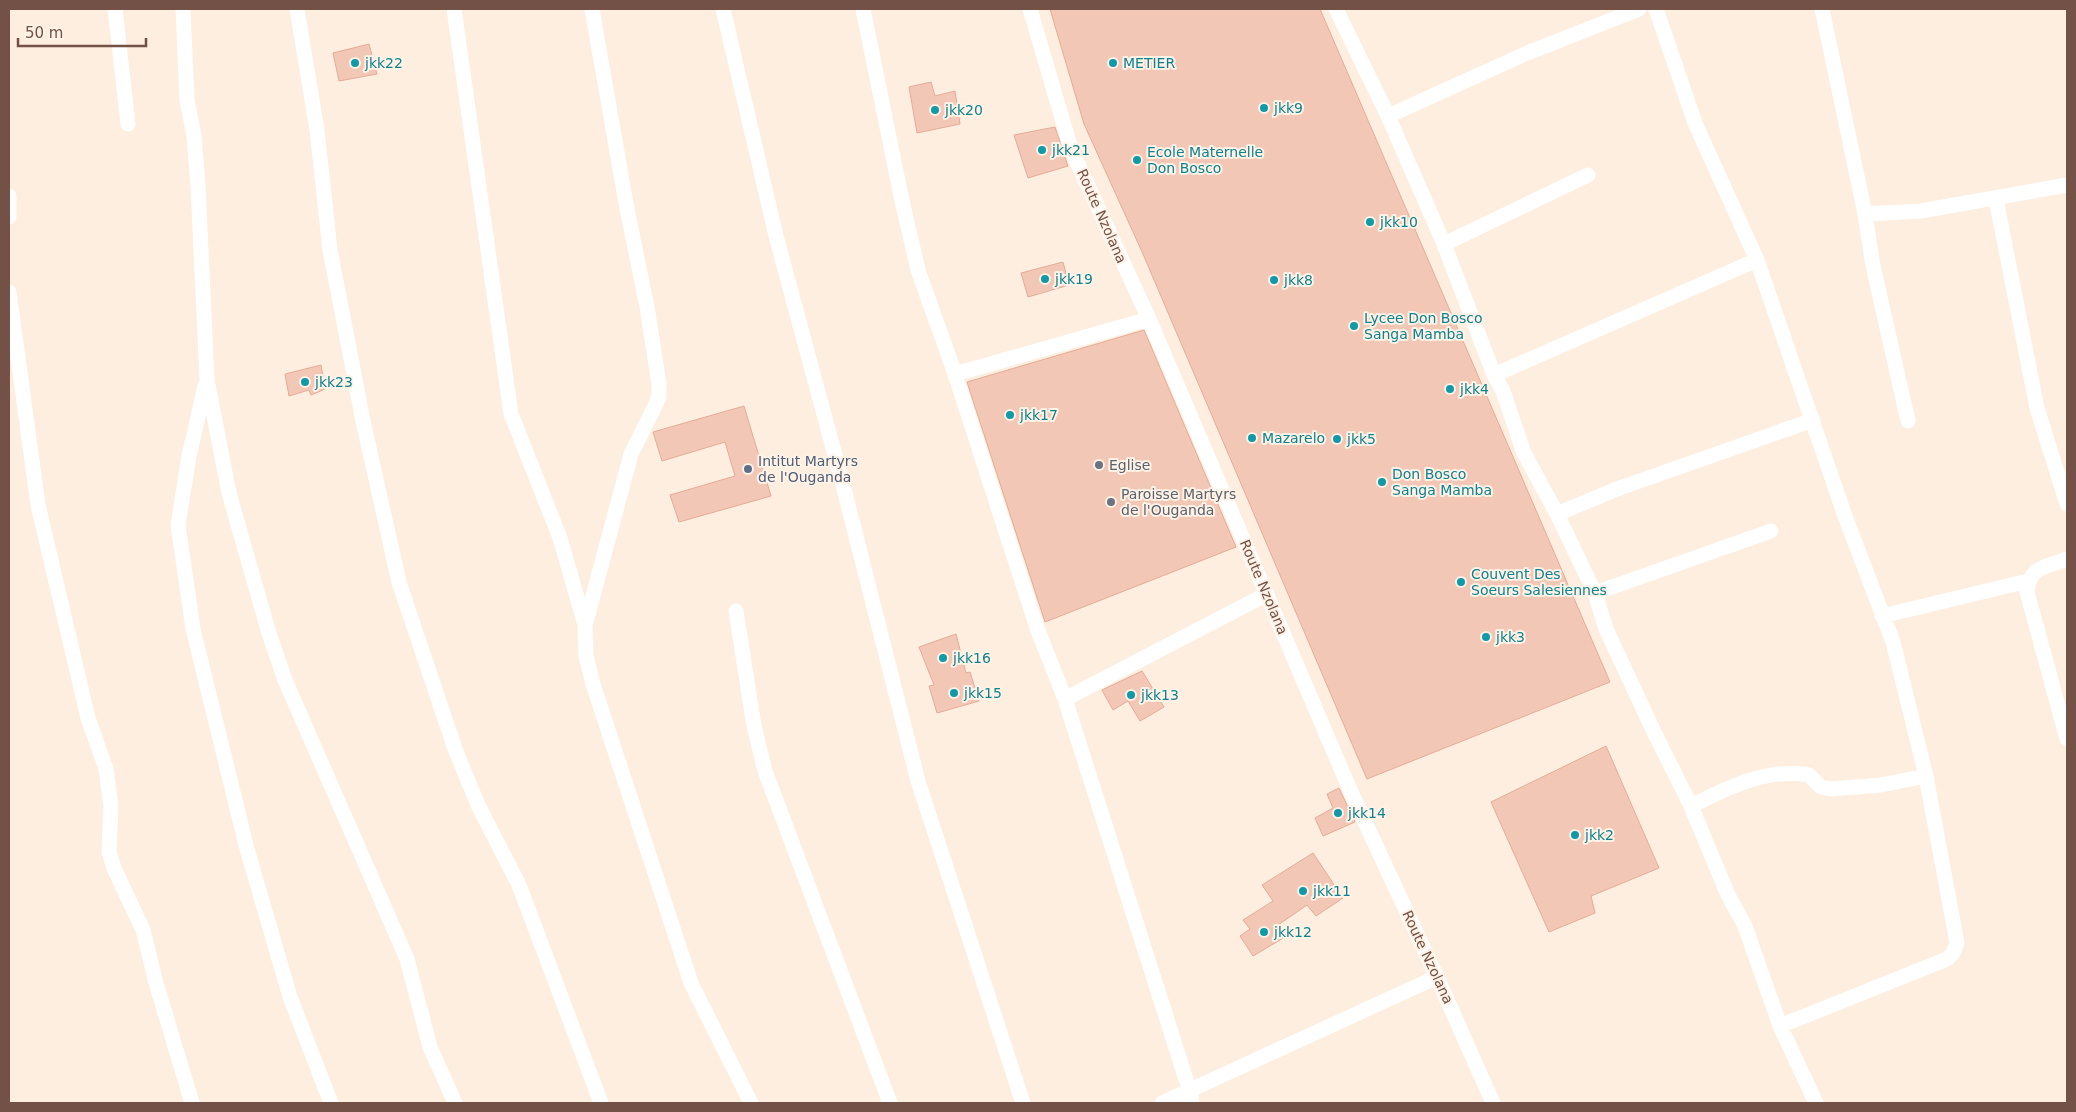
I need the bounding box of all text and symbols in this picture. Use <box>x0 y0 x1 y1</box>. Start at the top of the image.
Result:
scale bar <box>18 15 145 47</box>
text: 50 m <box>25 24 63 42</box>
place label: jkk22 <box>364 55 403 71</box>
place label: METIER <box>1123 55 1175 71</box>
marker: jkk22 <box>349 57 361 69</box>
marker: METIER <box>1107 57 1119 69</box>
place label: jkk9 <box>1273 100 1303 116</box>
place label: jkk20 <box>944 102 983 118</box>
marker: jkk9 <box>1258 102 1270 114</box>
marker: jkk20 <box>929 104 941 116</box>
place label: jkk21 <box>1051 142 1090 158</box>
marker: jkk21 <box>1036 144 1048 156</box>
place label: Ecole Maternelle Don Bosco <box>1147 144 1263 176</box>
marker: Ecole Maternelle Don Bosco <box>1131 154 1143 166</box>
street label: Route Nzolana <box>1074 166 1130 266</box>
place label: jkk10 <box>1379 214 1418 230</box>
marker: jkk10 <box>1364 216 1376 228</box>
place label: jkk19 <box>1054 271 1093 287</box>
place label: jkk8 <box>1283 272 1313 288</box>
marker: jkk19 <box>1039 273 1051 285</box>
marker: jkk8 <box>1268 274 1280 286</box>
place label: Lycee Don Bosco Sanga Mamba <box>1364 310 1483 342</box>
marker: Lycee Don Bosco Sanga Mamba <box>1348 320 1360 332</box>
place label: jkk23 <box>314 374 353 390</box>
marker: jkk23 <box>299 376 311 388</box>
place label: jkk4 <box>1459 381 1489 397</box>
marker: jkk4 <box>1444 383 1456 395</box>
place label: jkk17 <box>1019 407 1058 423</box>
marker: jkk17 <box>1004 409 1016 421</box>
place label: Mazarelo <box>1262 430 1325 446</box>
place label: jkk5 <box>1346 431 1376 447</box>
marker: Mazarelo <box>1246 432 1258 444</box>
marker: jkk5 <box>1331 433 1343 445</box>
place label: Intitut Martyrs de l'Ouganda <box>758 453 858 485</box>
place label: Eglise <box>1109 457 1150 473</box>
marker: Eglise <box>1093 459 1105 471</box>
marker: Intitut Martyrs de l'Ouganda <box>742 463 754 475</box>
place label: Don Bosco Sanga Mamba <box>1392 466 1492 498</box>
marker: Don Bosco Sanga Mamba <box>1376 476 1388 488</box>
place label: Paroisse Martyrs de l'Ouganda <box>1121 486 1236 518</box>
marker: Paroisse Martyrs de l'Ouganda <box>1105 496 1117 508</box>
street label: Route Nzolana <box>1237 537 1291 637</box>
place label: Couvent Des Soeurs Salesiennes <box>1471 566 1607 598</box>
marker: Couvent Des Soeurs Salesiennes <box>1455 576 1467 588</box>
place label: jkk3 <box>1495 629 1525 645</box>
marker: jkk3 <box>1480 631 1492 643</box>
place label: jkk16 <box>952 650 991 666</box>
marker: jkk16 <box>937 652 949 664</box>
place label: jkk15 <box>963 685 1002 701</box>
marker: jkk15 <box>948 687 960 699</box>
place label: jkk13 <box>1140 687 1179 703</box>
marker: jkk13 <box>1125 689 1137 701</box>
place label: jkk14 <box>1347 805 1386 821</box>
marker: jkk14 <box>1332 807 1344 819</box>
place label: jkk2 <box>1584 827 1614 843</box>
marker: jkk2 <box>1569 829 1581 841</box>
place label: jkk11 <box>1312 883 1351 899</box>
marker: jkk11 <box>1297 885 1309 897</box>
street label: Route Nzolana <box>1399 908 1457 1006</box>
place label: jkk12 <box>1273 924 1312 940</box>
marker: jkk12 <box>1258 926 1270 938</box>

